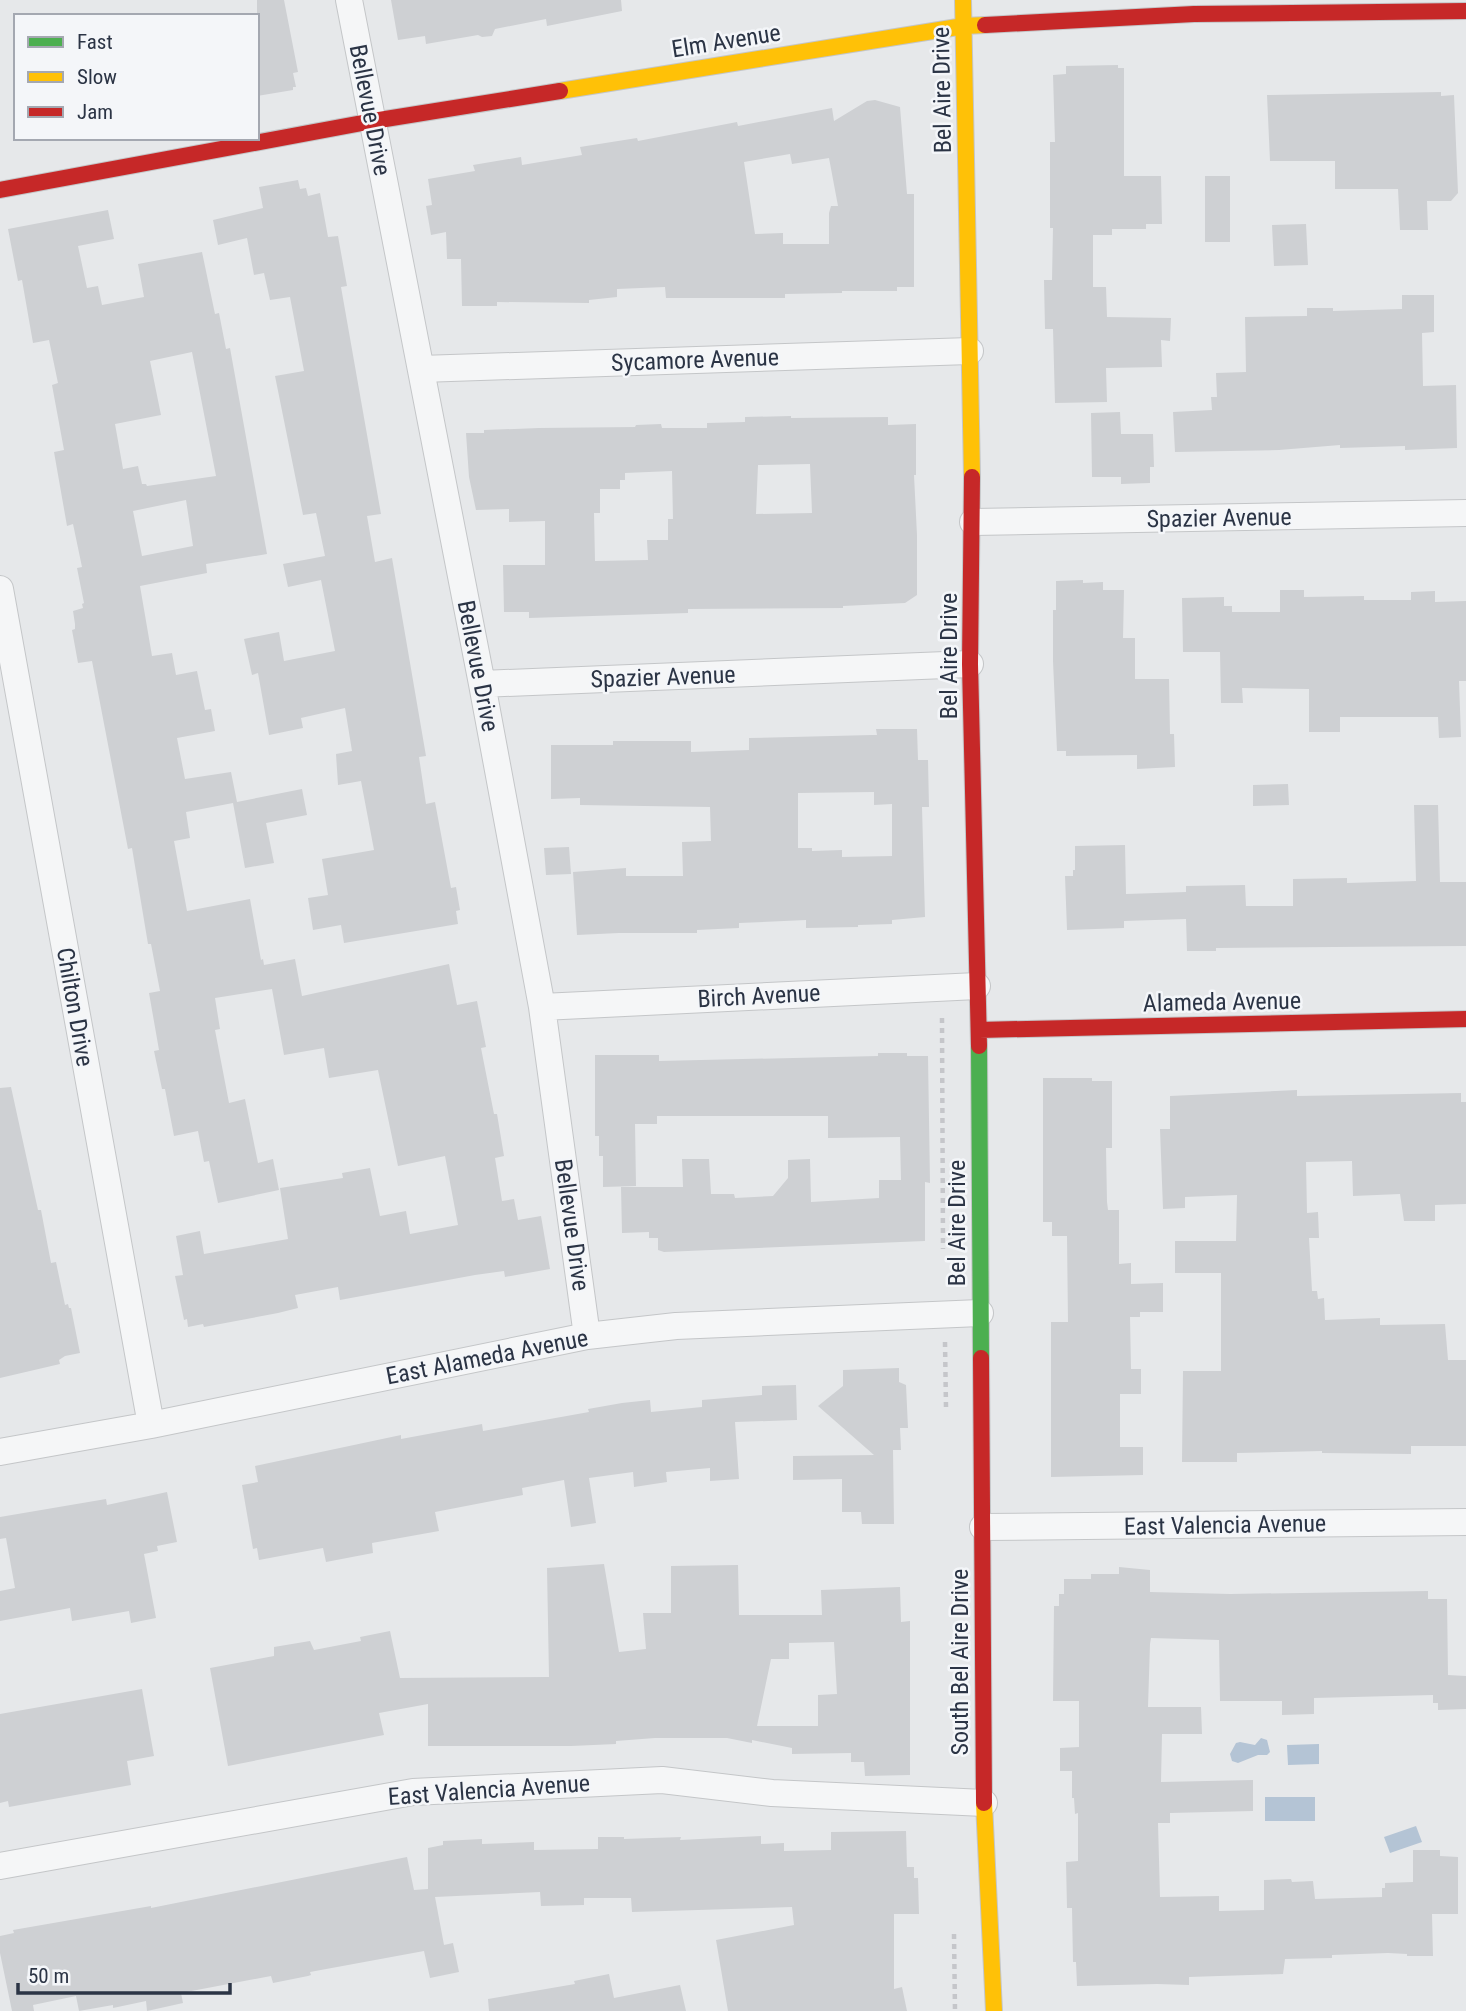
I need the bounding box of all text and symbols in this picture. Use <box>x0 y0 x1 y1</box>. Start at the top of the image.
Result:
legend <box>14 14 259 140</box>
street label: Elm Avenue <box>669 19 783 63</box>
street label: Bel Aire Drive <box>927 27 957 153</box>
text: Fast <box>77 30 113 54</box>
street label: Bellevue Drive <box>344 42 396 178</box>
text: Slow <box>77 65 117 89</box>
text: Jam <box>77 100 113 124</box>
street label: Sycamore Avenue <box>611 343 779 377</box>
street label: Spazier Avenue <box>1146 503 1292 533</box>
street label: Bel Aire Drive <box>935 593 963 719</box>
street label: Bellevue Drive <box>452 598 504 734</box>
street label: Spazier Avenue <box>590 660 736 694</box>
street label: Chilton Drive <box>51 945 99 1069</box>
street label: Birch Avenue <box>697 979 821 1013</box>
street label: Alameda Avenue <box>1143 987 1301 1017</box>
street label: Bellevue Drive <box>549 1157 595 1293</box>
street label: Bel Aire Drive <box>943 1160 971 1286</box>
street label: East Alameda Avenue <box>384 1324 590 1390</box>
street label: East Valencia Avenue <box>1124 1509 1326 1541</box>
street label: South Bel Aire Drive <box>946 1569 974 1755</box>
street label: East Valencia Avenue <box>387 1769 591 1811</box>
scale bar <box>18 1952 229 1996</box>
text: 50 m <box>28 1964 69 1988</box>

